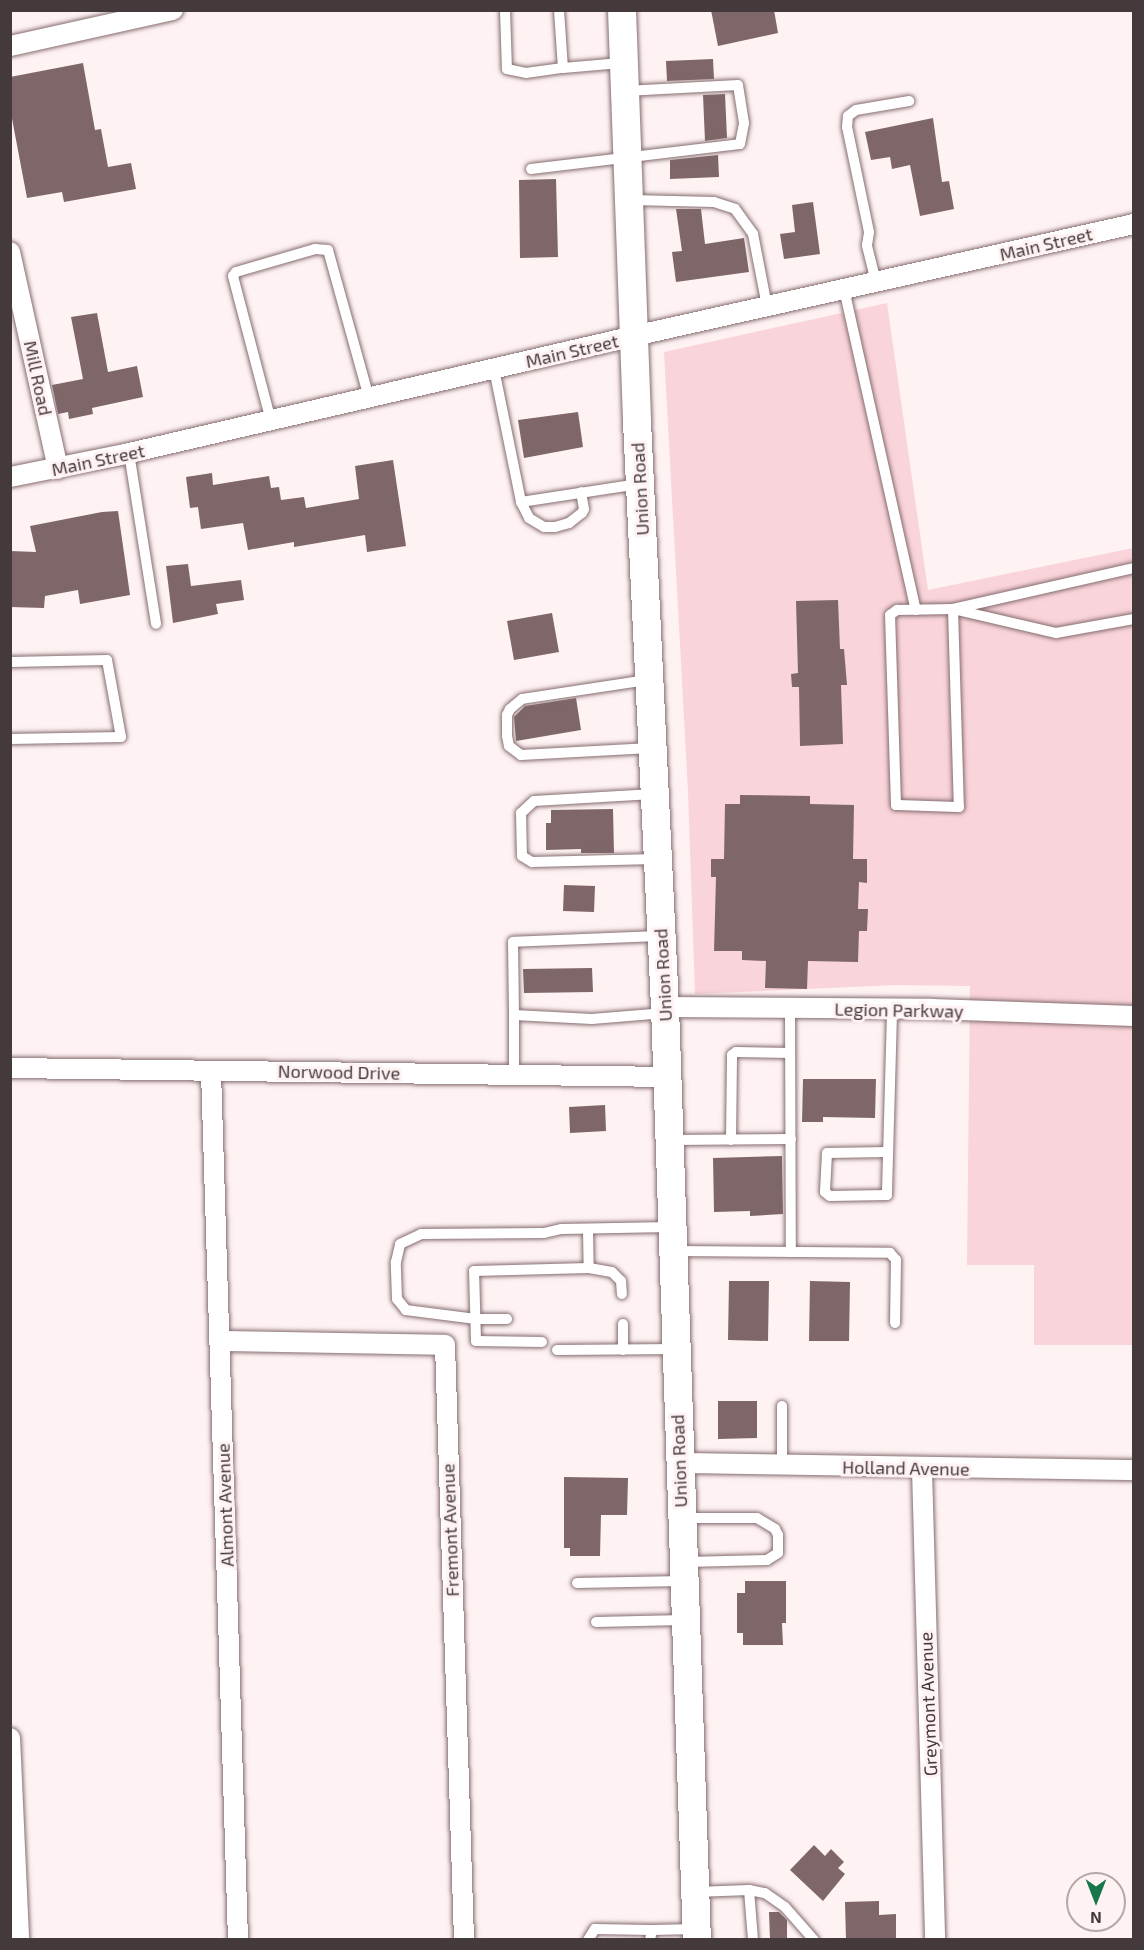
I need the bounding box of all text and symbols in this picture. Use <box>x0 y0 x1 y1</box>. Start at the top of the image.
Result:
street label: Main Street <box>997 223 1095 265</box>
street label: Main Street <box>523 330 621 372</box>
street label: Mill Road <box>19 338 57 418</box>
street label: Main Street <box>49 440 147 480</box>
street label: Union Road <box>627 442 653 536</box>
street label: Union Road <box>650 928 676 1022</box>
street label: Legion Parkway <box>834 998 964 1022</box>
street label: Norwood Drive <box>278 1060 400 1084</box>
street label: Union Road <box>667 1414 691 1508</box>
street label: Almont Avenue <box>212 1443 238 1567</box>
street label: Holland Avenue <box>842 1456 970 1480</box>
street label: Fremont Avenue <box>437 1463 463 1597</box>
street label: Greymont Avenue <box>915 1631 941 1777</box>
north arrow <box>1066 1872 1126 1932</box>
text: N <box>1090 1909 1102 1928</box>

